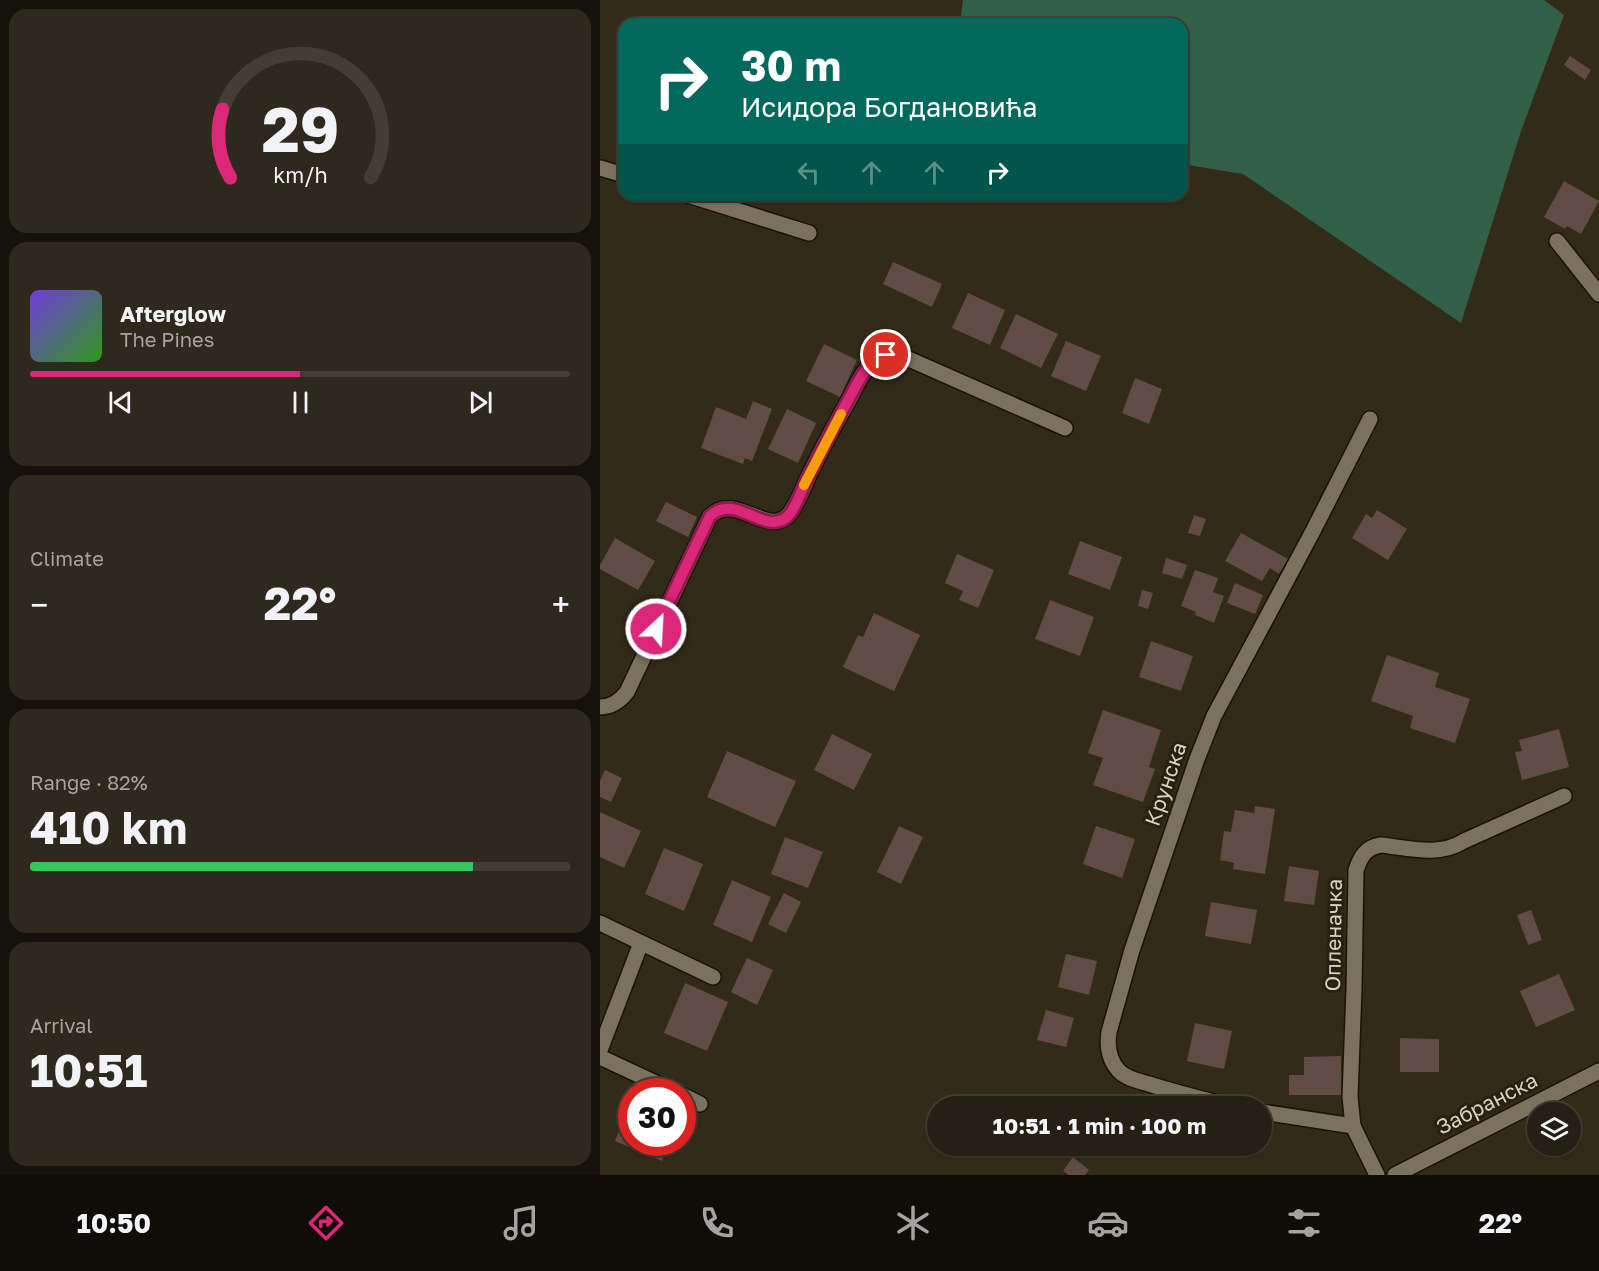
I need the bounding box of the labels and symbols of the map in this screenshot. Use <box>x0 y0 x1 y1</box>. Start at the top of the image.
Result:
pin <box>860 329 911 380</box>
position arrow <box>624 597 688 661</box>
street label: Крунска <box>1139 738 1192 829</box>
street label: Опленачка <box>1319 878 1347 992</box>
street label: Забранска <box>1431 1066 1542 1140</box>
speed limit sign: 30 <box>618 1078 696 1156</box>

